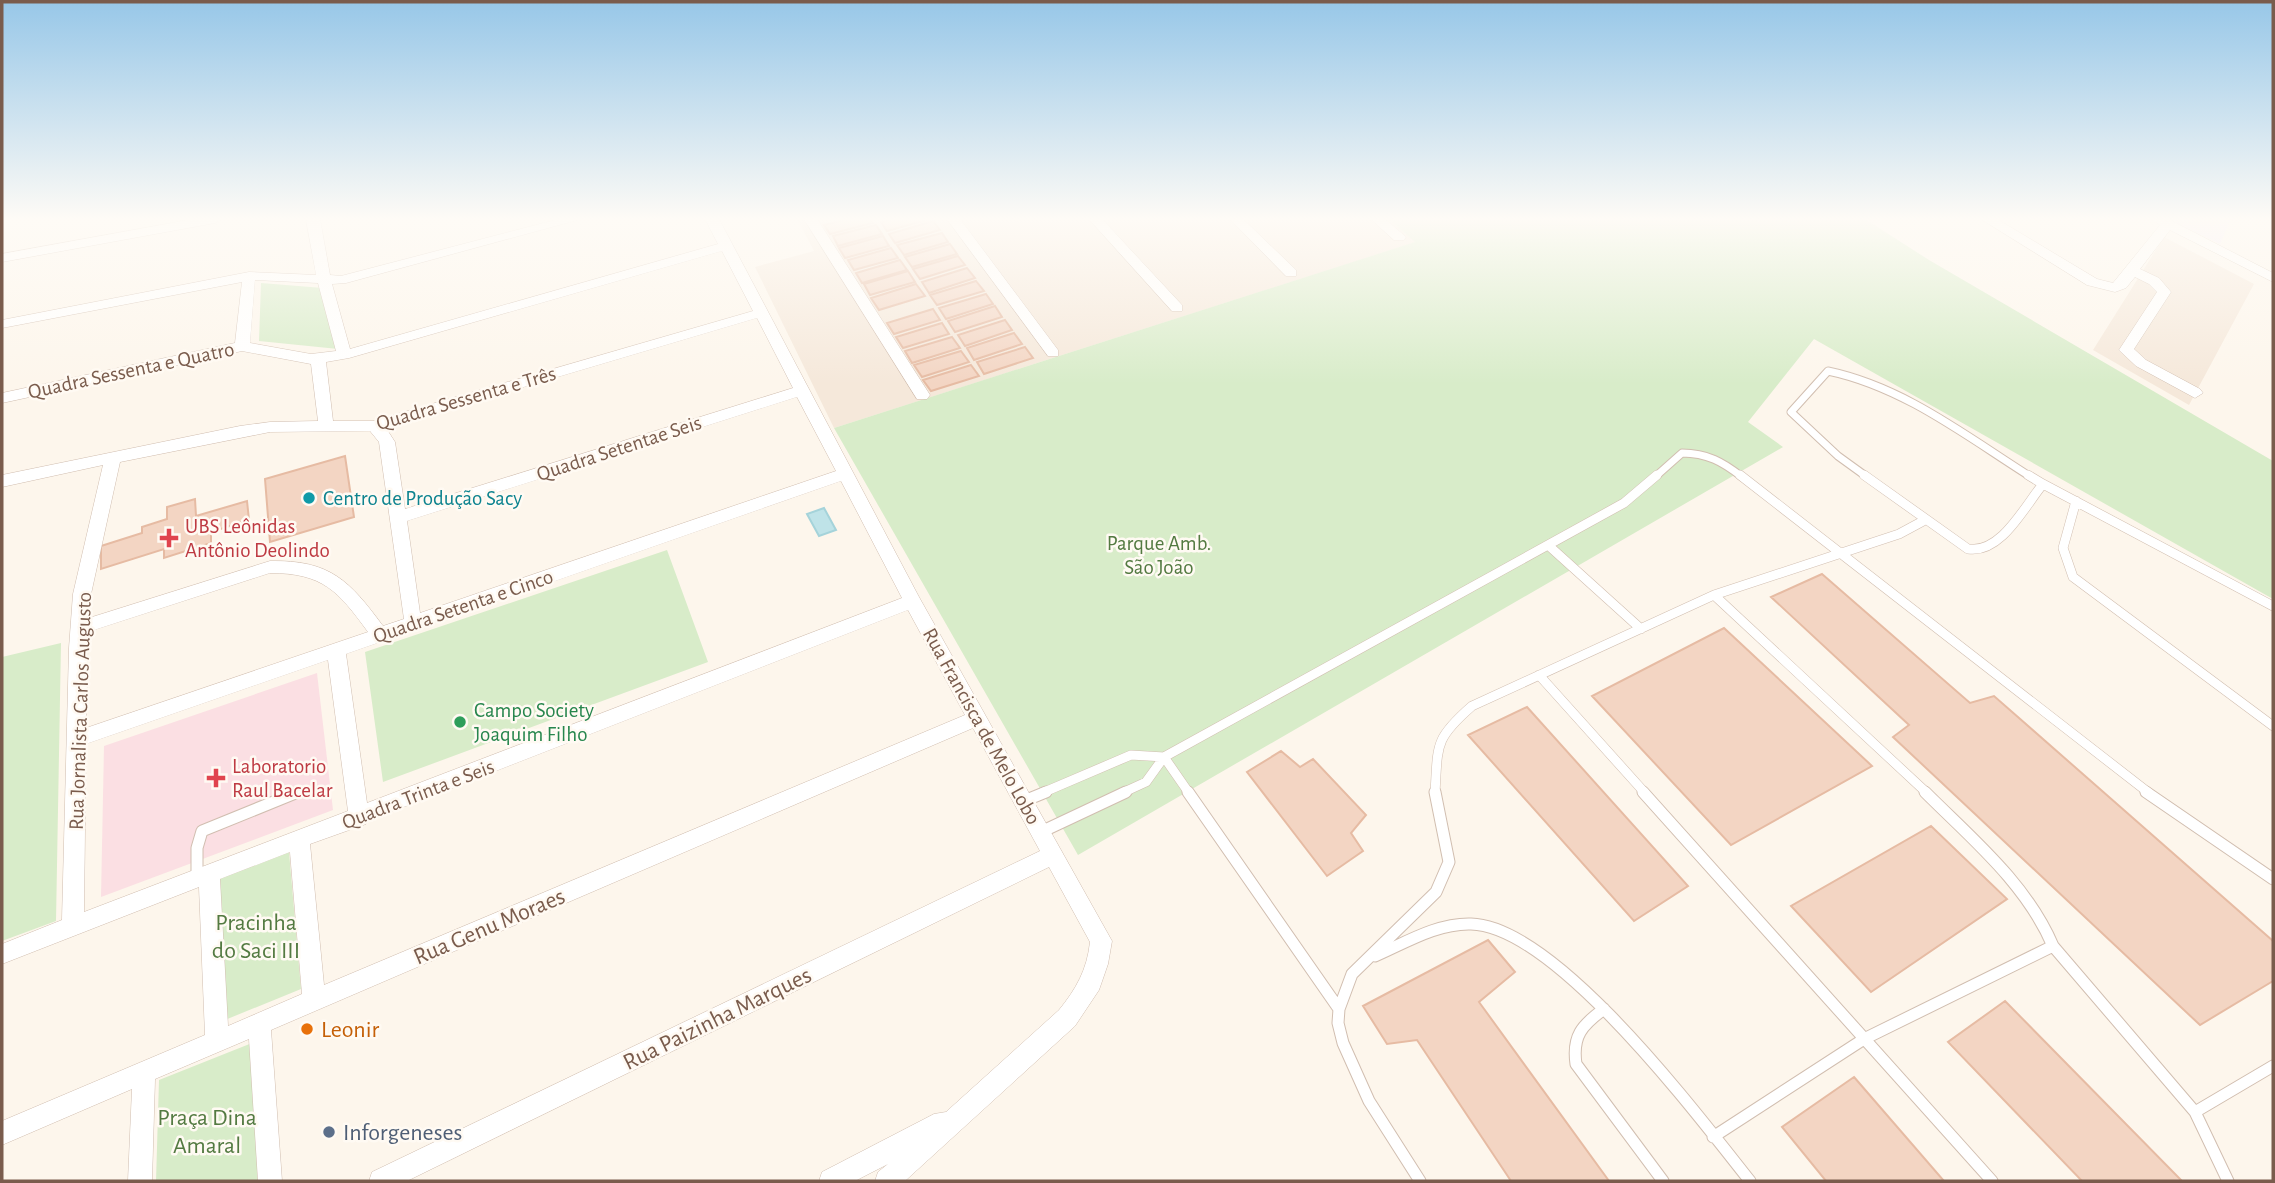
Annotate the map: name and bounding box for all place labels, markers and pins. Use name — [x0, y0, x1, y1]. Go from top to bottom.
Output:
place label: Centro de Produção Sacy — [323, 488, 522, 509]
marker: Centro de Produção Sacy — [301, 490, 317, 506]
place label: UBS Leônidas Antônio Deolindo — [185, 516, 330, 561]
marker: UBS Leônidas Antônio Deolindo — [159, 528, 179, 548]
place label: Campo Society Joaquim Filho — [474, 700, 594, 745]
marker: Campo Society Joaquim Filho — [452, 714, 468, 730]
place label: Laboratorio Raul Bacelar — [232, 756, 333, 801]
marker: Laboratorio Raul Bacelar — [206, 768, 226, 788]
place label: Leonir — [321, 1018, 379, 1042]
marker: Leonir — [299, 1021, 315, 1037]
place label: Inforgeneses — [343, 1121, 463, 1145]
marker: Inforgeneses — [321, 1124, 337, 1140]

